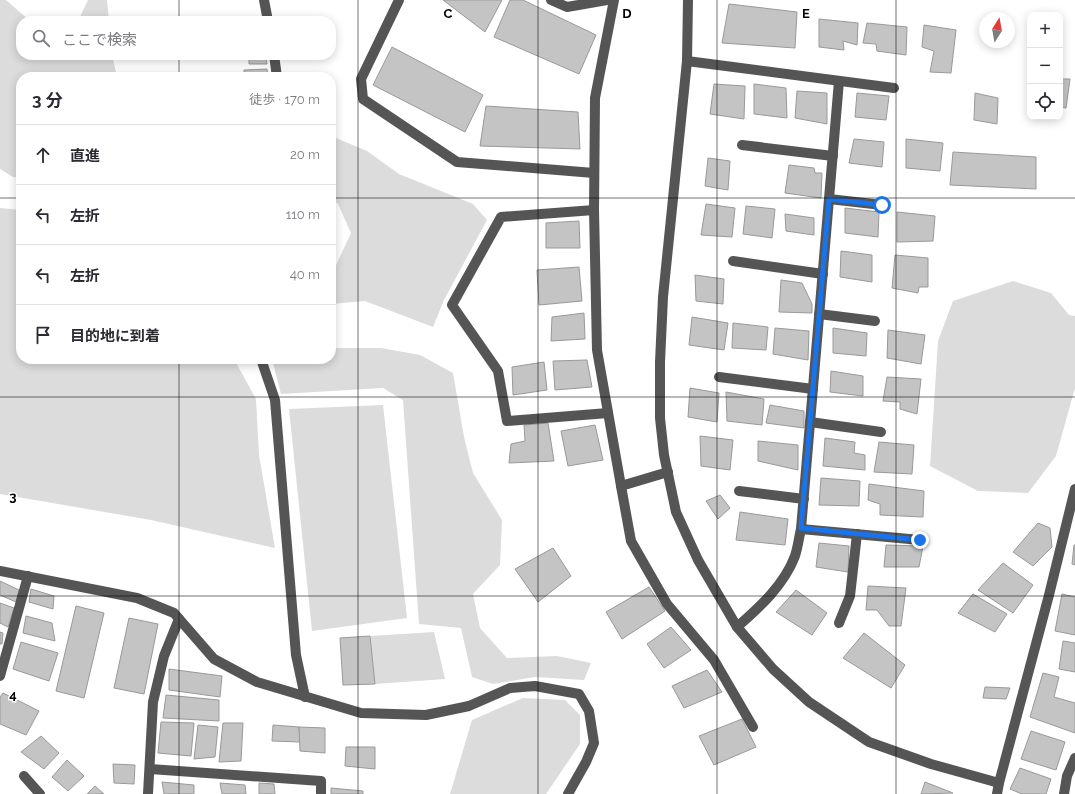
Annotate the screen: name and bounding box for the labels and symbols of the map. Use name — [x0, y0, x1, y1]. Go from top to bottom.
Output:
text: C — [444, 6, 453, 21]
text: D — [622, 6, 632, 21]
text: E — [802, 6, 810, 21]
north arrow — [979, 12, 1015, 48]
route start — [873, 196, 891, 214]
text: 3 — [9, 489, 17, 504]
route end — [911, 531, 929, 549]
text: 4 — [9, 687, 17, 702]

